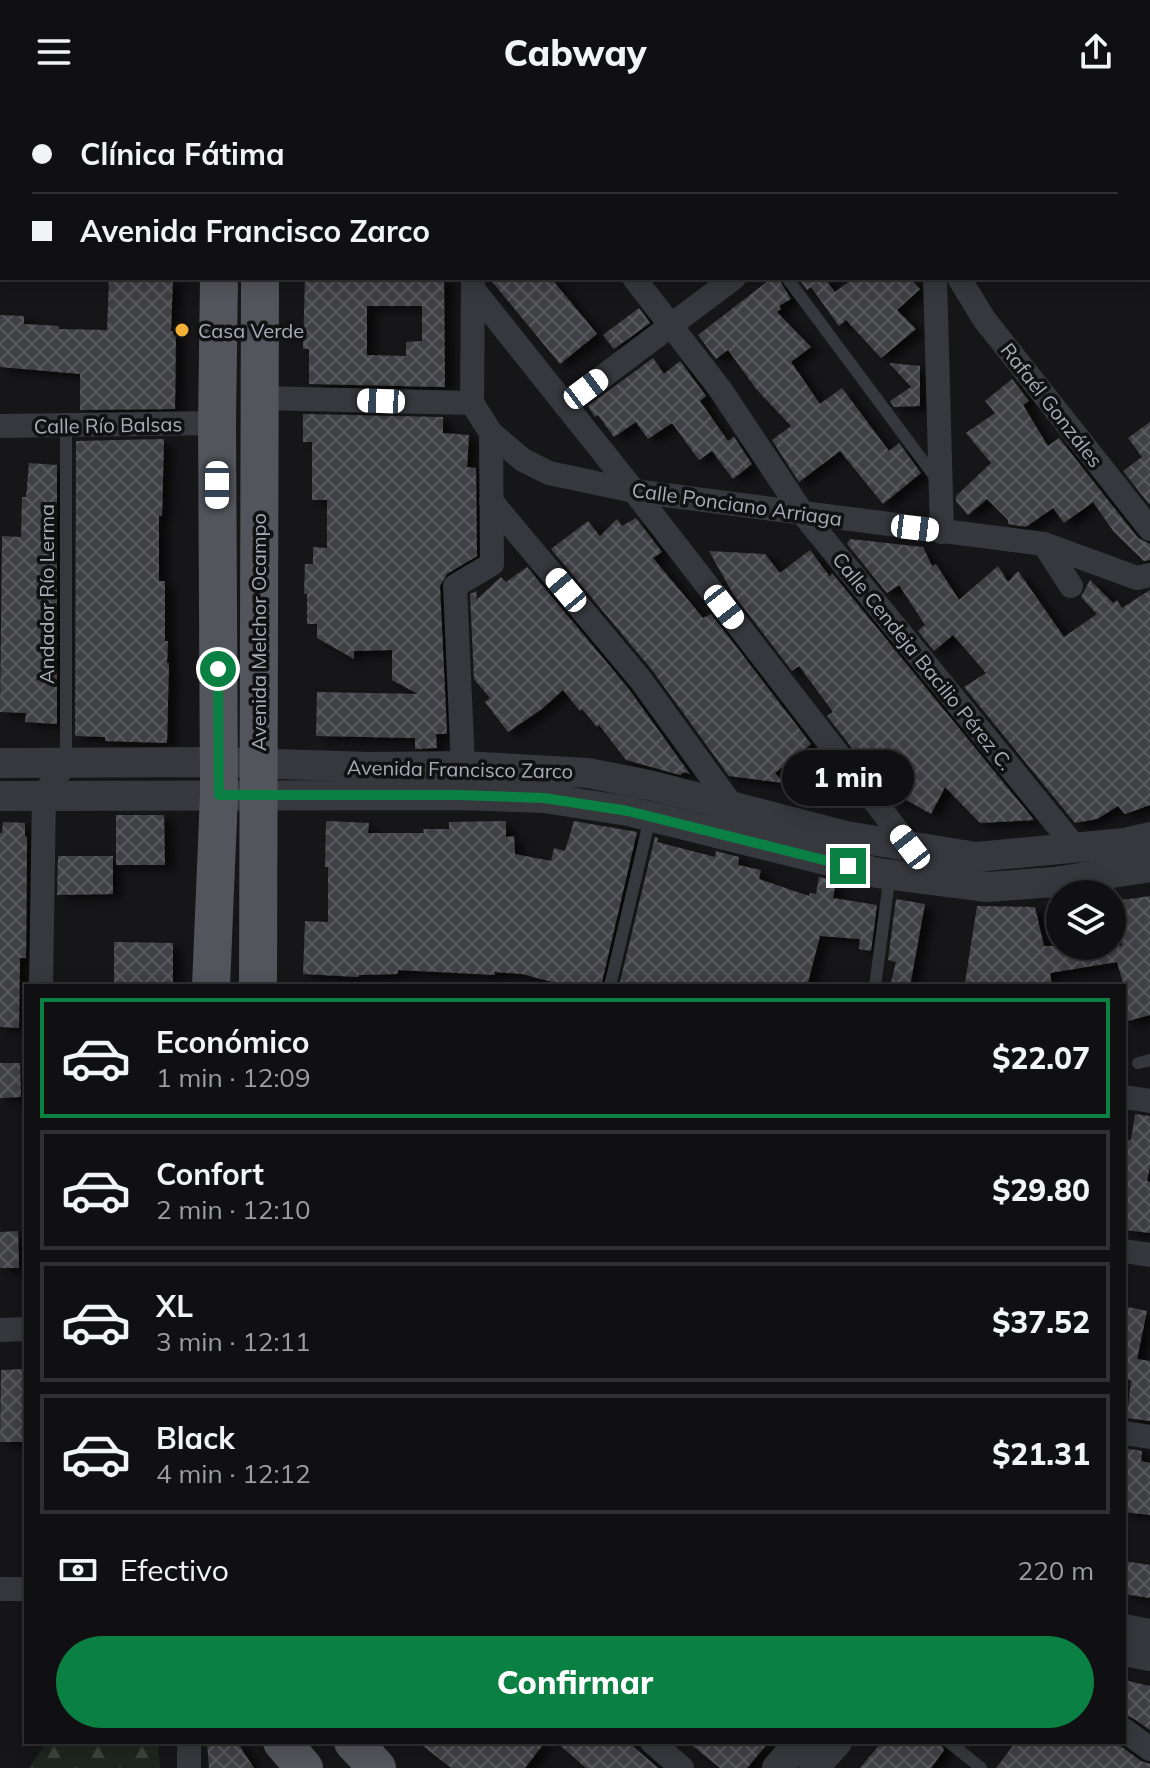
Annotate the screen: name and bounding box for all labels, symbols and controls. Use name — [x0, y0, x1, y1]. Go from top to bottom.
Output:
icon: menu — [32, 30, 76, 74]
text: Cabway — [503, 30, 647, 75]
icon: share — [1074, 30, 1118, 74]
text: Clínica Fátima — [80, 135, 285, 173]
text: Avenida Francisco Zarco — [80, 212, 430, 250]
place label: Casa Verde — [198, 318, 304, 343]
marker: Casa Verde — [173, 321, 191, 339]
street label: Rafaél Gonzáles — [996, 338, 1108, 472]
car — [560, 365, 612, 413]
car — [357, 388, 405, 414]
street label: Calle Río Balsas — [34, 411, 182, 439]
car — [205, 461, 229, 509]
street label: Calle Ponciano Arriaga — [630, 477, 844, 531]
street label: Andador Río Lerma — [34, 504, 59, 684]
street label: Avenida Melchor Ocampo — [246, 513, 271, 751]
car — [890, 513, 940, 543]
street label: Calle Cendeja Bacilio Pérez C. — [827, 547, 1019, 775]
car — [541, 564, 591, 616]
car — [700, 581, 748, 633]
route start — [200, 651, 236, 687]
callout: 1 min — [782, 750, 914, 806]
street label: Avenida Francisco Zarco — [347, 755, 573, 783]
text: 1 min — [813, 761, 883, 794]
car — [886, 821, 934, 873]
route end — [830, 848, 866, 884]
map controls — [1046, 880, 1126, 960]
button: layers — [1046, 880, 1126, 960]
icon: car — [60, 1022, 132, 1094]
text: Económico — [156, 1023, 310, 1061]
text: $22.07 — [992, 1039, 1090, 1077]
text: 1 min · 12:09 — [156, 1061, 311, 1094]
icon: car — [60, 1154, 132, 1226]
text: Confort — [156, 1155, 264, 1193]
text: $29.80 — [992, 1171, 1090, 1209]
text: 2 min · 12:10 — [156, 1193, 311, 1226]
icon: car — [60, 1286, 132, 1358]
text: XL — [156, 1287, 193, 1325]
text: $37.52 — [992, 1303, 1090, 1341]
text: 3 min · 12:11 — [156, 1325, 311, 1358]
icon: car — [60, 1418, 132, 1490]
text: Black — [156, 1419, 235, 1457]
text: $21.31 — [992, 1435, 1090, 1473]
text: 4 min · 12:12 — [156, 1457, 311, 1490]
icon: cash — [56, 1548, 100, 1592]
text: Efectivo — [120, 1551, 229, 1589]
text: 220 m — [1018, 1554, 1094, 1587]
button: Confirmar — [56, 1636, 1094, 1728]

